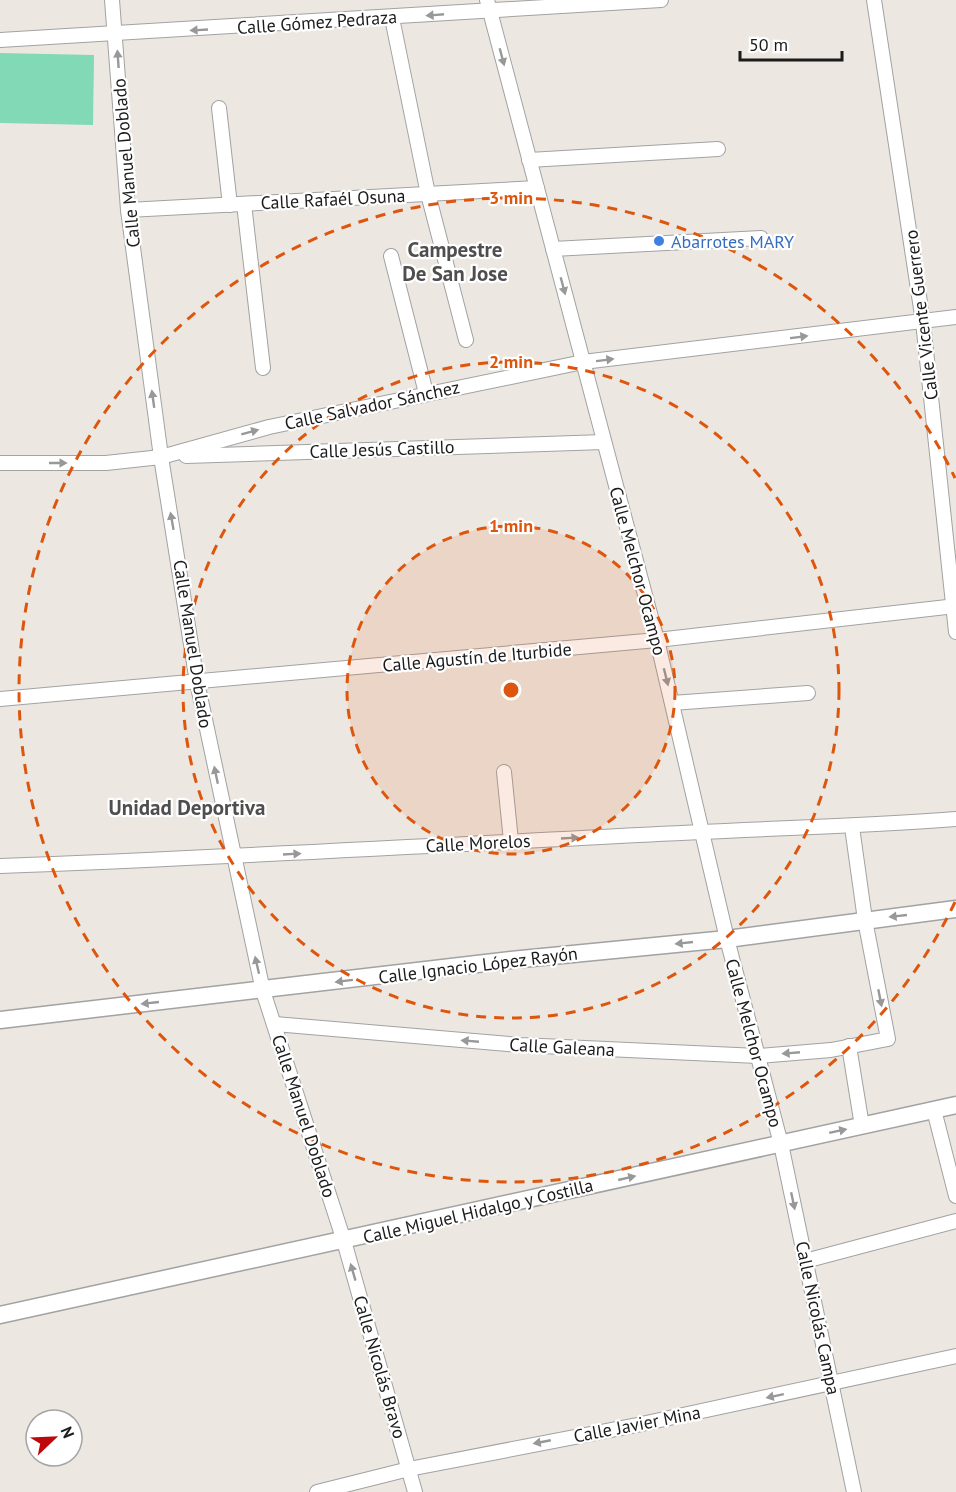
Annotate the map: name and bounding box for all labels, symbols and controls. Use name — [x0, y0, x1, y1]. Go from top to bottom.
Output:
street label: Calle Gómez Pedraza — [236, 5, 398, 39]
one-way arrow — [426, 10, 445, 19]
scale bar — [740, 24, 842, 62]
one-way arrow — [189, 25, 208, 34]
text: 50 m — [749, 33, 788, 56]
one-way arrow — [498, 48, 507, 66]
one-way arrow — [113, 49, 122, 68]
street label: Calle Manuel Doblado — [107, 77, 145, 249]
street label: Calle Rafaél Osuna — [260, 184, 406, 214]
text: 3 min — [489, 186, 533, 209]
street label: Calle Vicente Guerrero — [899, 229, 943, 401]
place label: Abarrotes MARY — [671, 230, 794, 253]
marker: Abarrotes MARY — [652, 234, 666, 248]
district label: Campestre De San Jose — [402, 236, 508, 287]
one-way arrow — [558, 277, 568, 295]
one-way arrow — [790, 332, 809, 341]
text: 2 min — [489, 350, 533, 373]
one-way arrow — [596, 355, 615, 364]
street label: Calle Salvador Sánchez — [282, 375, 462, 435]
one-way arrow — [148, 389, 157, 408]
one-way arrow — [241, 427, 259, 437]
street label: Calle Jesús Castillo — [309, 435, 455, 463]
one-way arrow — [49, 458, 68, 468]
street label: Calle Melchor Ocampo — [604, 484, 672, 658]
one-way arrow — [167, 511, 176, 530]
text: 1 min — [489, 514, 533, 537]
street label: Calle Manuel Doblado — [168, 558, 218, 730]
street label: Calle Agustín de Iturbide — [381, 637, 573, 677]
one-way arrow — [661, 668, 671, 687]
centre of rings — [501, 680, 521, 700]
one-way arrow — [211, 765, 220, 784]
district label: Unidad Deportiva — [109, 794, 265, 821]
street label: Calle Morelos — [425, 829, 531, 857]
one-way arrow — [561, 834, 580, 843]
one-way arrow — [282, 849, 301, 858]
one-way arrow — [888, 911, 907, 921]
one-way arrow — [674, 938, 693, 948]
street label: Calle Ignacio López Rayón — [377, 941, 579, 989]
one-way arrow — [252, 956, 262, 974]
street label: Calle Melchor Ocampo — [720, 956, 788, 1130]
one-way arrow — [334, 976, 353, 986]
one-way arrow — [876, 988, 885, 1007]
one-way arrow — [141, 998, 160, 1008]
street label: Calle Manuel Doblado — [267, 1032, 341, 1200]
street label: Calle Galeana — [509, 1033, 615, 1061]
one-way arrow — [461, 1036, 480, 1046]
one-way arrow — [781, 1049, 800, 1058]
one-way arrow — [829, 1126, 847, 1136]
street label: Calle Miguel Hidalgo y Costilla — [361, 1173, 595, 1249]
one-way arrow — [617, 1173, 636, 1182]
one-way arrow — [788, 1192, 798, 1210]
street label: Calle Nicolás Campa — [790, 1239, 846, 1397]
one-way arrow — [348, 1263, 357, 1281]
street label: Calle Nicolás Bravo — [349, 1293, 411, 1441]
one-way arrow — [765, 1392, 784, 1401]
street label: Calle Javier Mina — [572, 1400, 702, 1448]
north arrow — [24, 1408, 84, 1468]
text: N — [57, 1423, 79, 1441]
one-way arrow — [533, 1438, 552, 1447]

